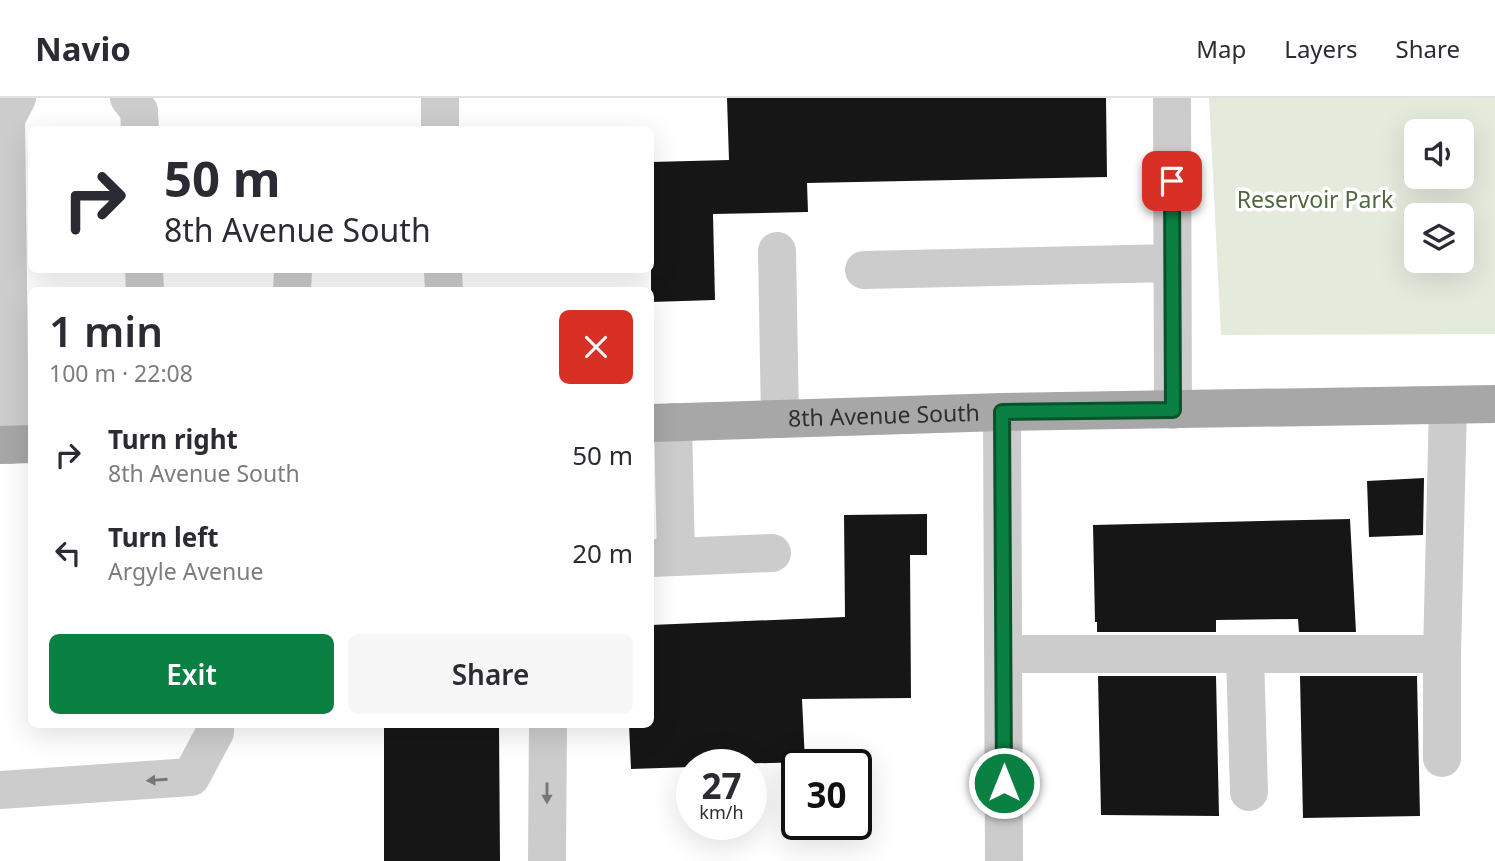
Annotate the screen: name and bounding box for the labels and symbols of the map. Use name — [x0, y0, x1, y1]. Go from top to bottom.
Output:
pin — [1142, 151, 1202, 211]
park label: Reservoir Park — [1237, 183, 1394, 215]
street label: 8th Avenue South — [788, 396, 980, 434]
position arrow — [967, 746, 1041, 820]
speed limit sign: 30 — [781, 749, 872, 840]
one-way arrow — [146, 775, 168, 786]
one-way arrow — [541, 782, 553, 804]

